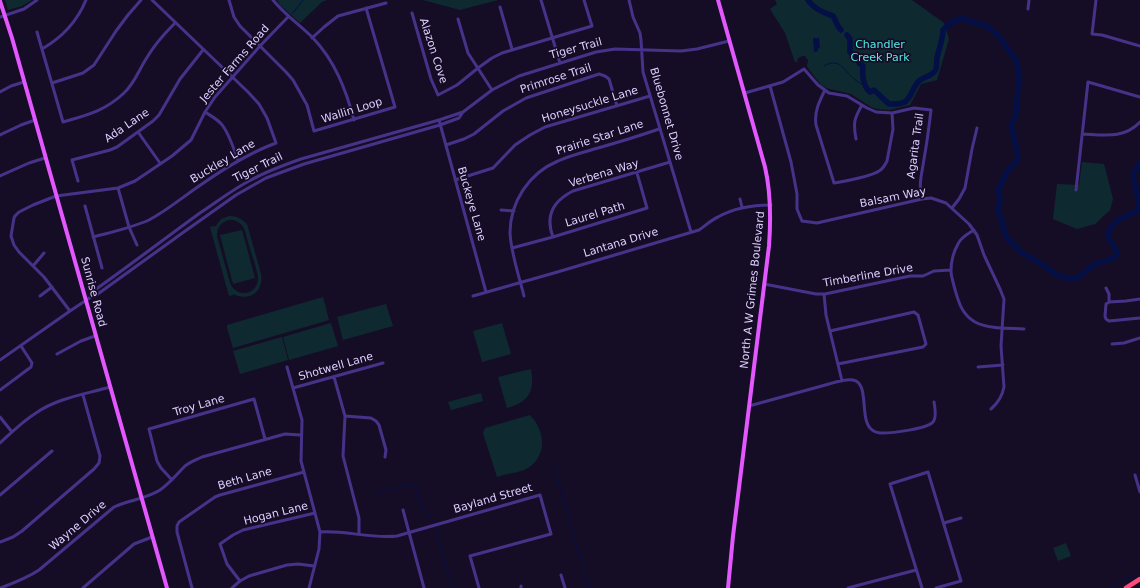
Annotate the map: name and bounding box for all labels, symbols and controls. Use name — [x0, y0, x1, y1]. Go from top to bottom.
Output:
street label: Alazon Cove — [416, 17, 450, 85]
street label: Jester Farms Road — [198, 22, 272, 106]
street label: Tiger Trail — [548, 36, 604, 62]
park label: Chandler Creek Park — [850, 38, 910, 64]
street label: Primrose Trail — [519, 61, 593, 97]
street label: Bluebonnet Drive — [646, 66, 686, 162]
street label: Honeysuckle Lane — [540, 84, 640, 126]
street label: Wallin Loop — [320, 95, 384, 127]
street label: Ada Lane — [102, 106, 152, 146]
street label: Agarita Trail — [905, 112, 927, 180]
street label: Prairie Star Lane — [555, 118, 645, 158]
street label: Buckley Lane — [188, 137, 258, 187]
street label: Tiger Trail — [231, 150, 285, 186]
street label: Verbena Way — [567, 157, 641, 191]
street label: Buckeye Lane — [454, 165, 488, 243]
street label: Balsam Way — [859, 185, 927, 211]
street label: Laurel Path — [564, 200, 626, 230]
street label: North A W Grimes Boulevard — [738, 211, 768, 369]
street label: Lantana Drive — [582, 225, 660, 261]
street label: Sunrise Road — [77, 255, 109, 329]
street label: Timberline Drive — [822, 262, 914, 290]
street label: Shotwell Lane — [297, 350, 375, 384]
street label: Troy Lane — [172, 392, 226, 420]
street label: Beth Lane — [216, 465, 274, 493]
street label: Bayland Street — [452, 481, 534, 517]
street label: Wayne Drive — [47, 498, 109, 554]
street label: Hogan Lane — [242, 500, 310, 528]

